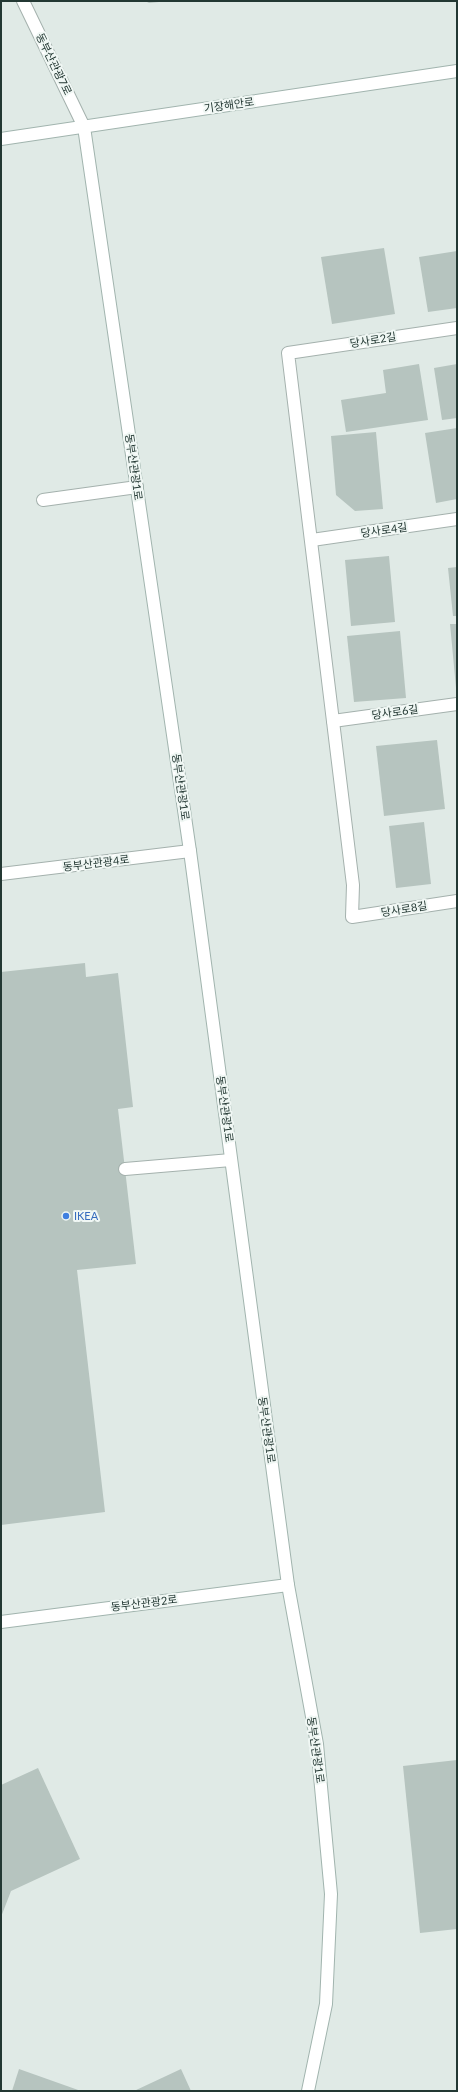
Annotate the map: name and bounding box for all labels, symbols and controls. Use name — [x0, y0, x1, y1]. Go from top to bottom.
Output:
street label: 동부산관광7로 — [34, 31, 75, 97]
street label: 기장해안로 — [203, 95, 255, 114]
street label: 당사로2길 — [349, 329, 397, 350]
street label: 동부산관광1로 — [123, 433, 146, 501]
street label: 당사로4길 — [360, 520, 408, 539]
street label: 당사로6길 — [371, 702, 419, 721]
street label: 동부산관광1로 — [170, 753, 193, 821]
street label: 동부산관광4로 — [62, 852, 130, 873]
street label: 당사로8길 — [380, 898, 428, 919]
street label: 동부산관광1로 — [214, 1075, 237, 1143]
place label: IKEA — [74, 1209, 99, 1222]
marker: IKEA — [61, 1211, 71, 1221]
street label: 동부산관광1로 — [256, 1396, 279, 1464]
street label: 동부산관광2로 — [110, 1592, 178, 1613]
street label: 동부산관광1로 — [305, 1716, 328, 1784]

